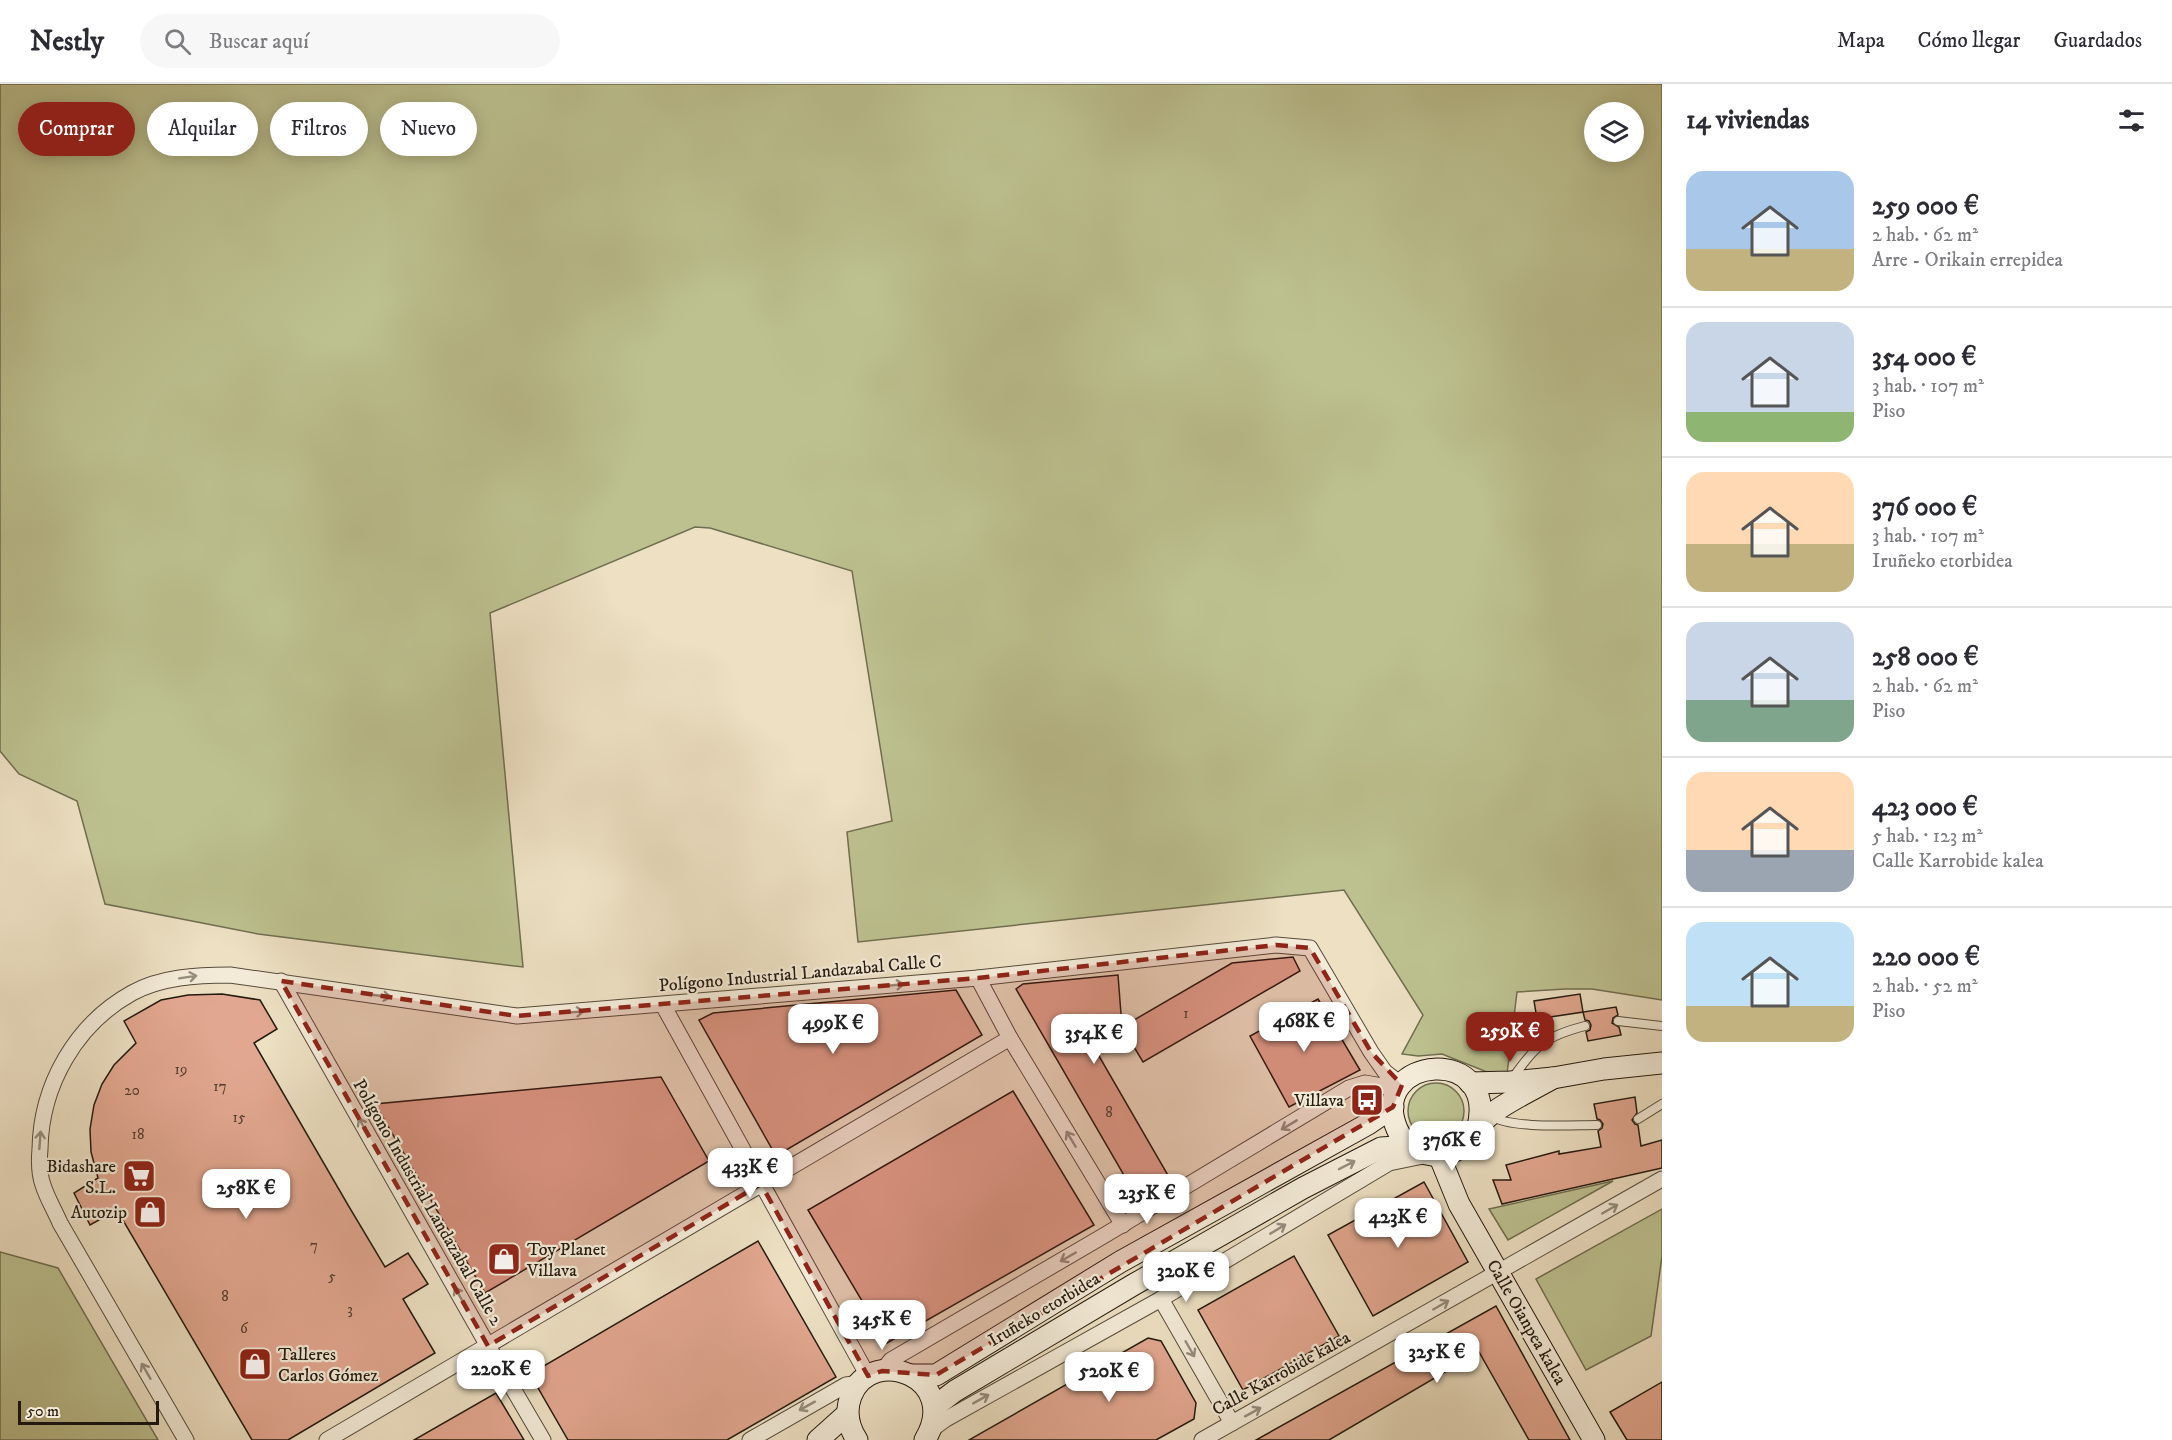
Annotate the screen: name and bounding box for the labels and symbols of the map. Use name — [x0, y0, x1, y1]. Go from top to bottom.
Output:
street label: Polígono Industrial Landazabal Calle C — [658, 951, 942, 997]
one-way arrow — [178, 971, 198, 982]
one-way arrow — [885, 979, 905, 990]
one-way arrow — [371, 991, 391, 1002]
pin: 468K € — [1255, 1002, 1353, 1053]
pin: 499K € — [784, 1004, 882, 1055]
house number: 1 — [1183, 1004, 1189, 1023]
one-way arrow — [565, 1006, 585, 1017]
pin: 259K € — [1461, 1012, 1559, 1063]
pin: 354K € — [1045, 1014, 1143, 1065]
house number: 19 — [175, 1060, 187, 1079]
street label: Polígono Industrial Landazabal Calle 2 — [347, 1075, 507, 1330]
house number: 17 — [213, 1077, 227, 1096]
house number: 20 — [124, 1081, 140, 1100]
bus stop icon: Villava — [1349, 1082, 1385, 1118]
place label: Villava — [1293, 1090, 1344, 1112]
house number: 8 — [1105, 1103, 1113, 1122]
house number: 15 — [233, 1108, 246, 1127]
one-way arrow — [356, 1118, 368, 1135]
one-way arrow — [1281, 1119, 1298, 1131]
pin: 376K € — [1403, 1121, 1501, 1172]
house number: 18 — [131, 1125, 145, 1144]
one-way arrow — [35, 1131, 46, 1151]
one-way arrow — [1064, 1131, 1076, 1148]
pin: 433K € — [701, 1148, 799, 1199]
place label: Bidashare S.L. — [46, 1156, 116, 1199]
supermarket icon: Bidashare S.L. — [121, 1158, 157, 1194]
one-way arrow — [1337, 1159, 1355, 1171]
pin: 258K € — [197, 1169, 295, 1220]
pin: 235K € — [1098, 1174, 1196, 1225]
shop icon: Autozip — [132, 1194, 168, 1230]
pin: 423K € — [1349, 1198, 1447, 1249]
place label: Autozip — [71, 1202, 127, 1224]
one-way arrow — [1601, 1202, 1618, 1214]
one-way arrow — [1269, 1223, 1286, 1235]
house number: 7 — [310, 1236, 318, 1255]
place label: Toy Planet Villava — [526, 1239, 606, 1282]
shop icon: Toy Planet Villava — [486, 1241, 522, 1277]
one-way arrow — [1060, 1252, 1077, 1264]
pin: 320K € — [1137, 1252, 1235, 1303]
street label: Calle Oianpea kalea — [1481, 1256, 1571, 1389]
house number: 5 — [328, 1267, 336, 1286]
street label: Iruñeko etorbidea — [985, 1268, 1105, 1352]
house number: 8 — [221, 1287, 229, 1306]
one-way arrow — [453, 1287, 465, 1304]
one-way arrow — [1432, 1299, 1449, 1311]
house number: 3 — [347, 1300, 353, 1319]
pin: 345K € — [833, 1300, 931, 1351]
house number: 6 — [240, 1319, 249, 1338]
street label: Calle Karrobide kalea — [1209, 1327, 1355, 1421]
pin: 325K € — [1388, 1333, 1486, 1384]
one-way arrow — [1185, 1340, 1196, 1358]
place label: Talleres Carlos Gómez — [278, 1344, 378, 1387]
shop icon: Talleres Carlos Gómez — [237, 1346, 273, 1382]
pin: 220K € — [452, 1350, 550, 1401]
pin: 520K € — [1060, 1352, 1158, 1403]
one-way arrow — [140, 1363, 152, 1380]
one-way arrow — [972, 1393, 989, 1405]
scale bar — [18, 1398, 159, 1426]
one-way arrow — [799, 1400, 816, 1412]
one-way arrow — [1244, 1406, 1261, 1418]

